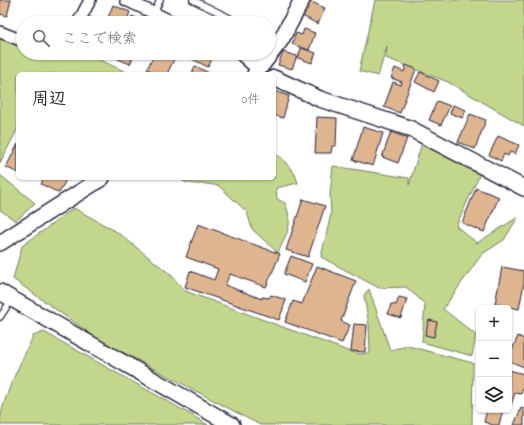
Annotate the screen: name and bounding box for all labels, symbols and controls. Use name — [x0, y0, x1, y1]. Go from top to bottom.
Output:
search box — [16, 16, 276, 60]
icon: search — [30, 27, 52, 49]
text: ここで検索 — [62, 28, 137, 50]
text: 周辺 — [32, 87, 66, 112]
text: 0件 — [241, 90, 260, 109]
map controls — [476, 305, 512, 413]
button: + — [476, 305, 512, 341]
button: − — [476, 341, 512, 377]
button: layers — [476, 377, 512, 413]

